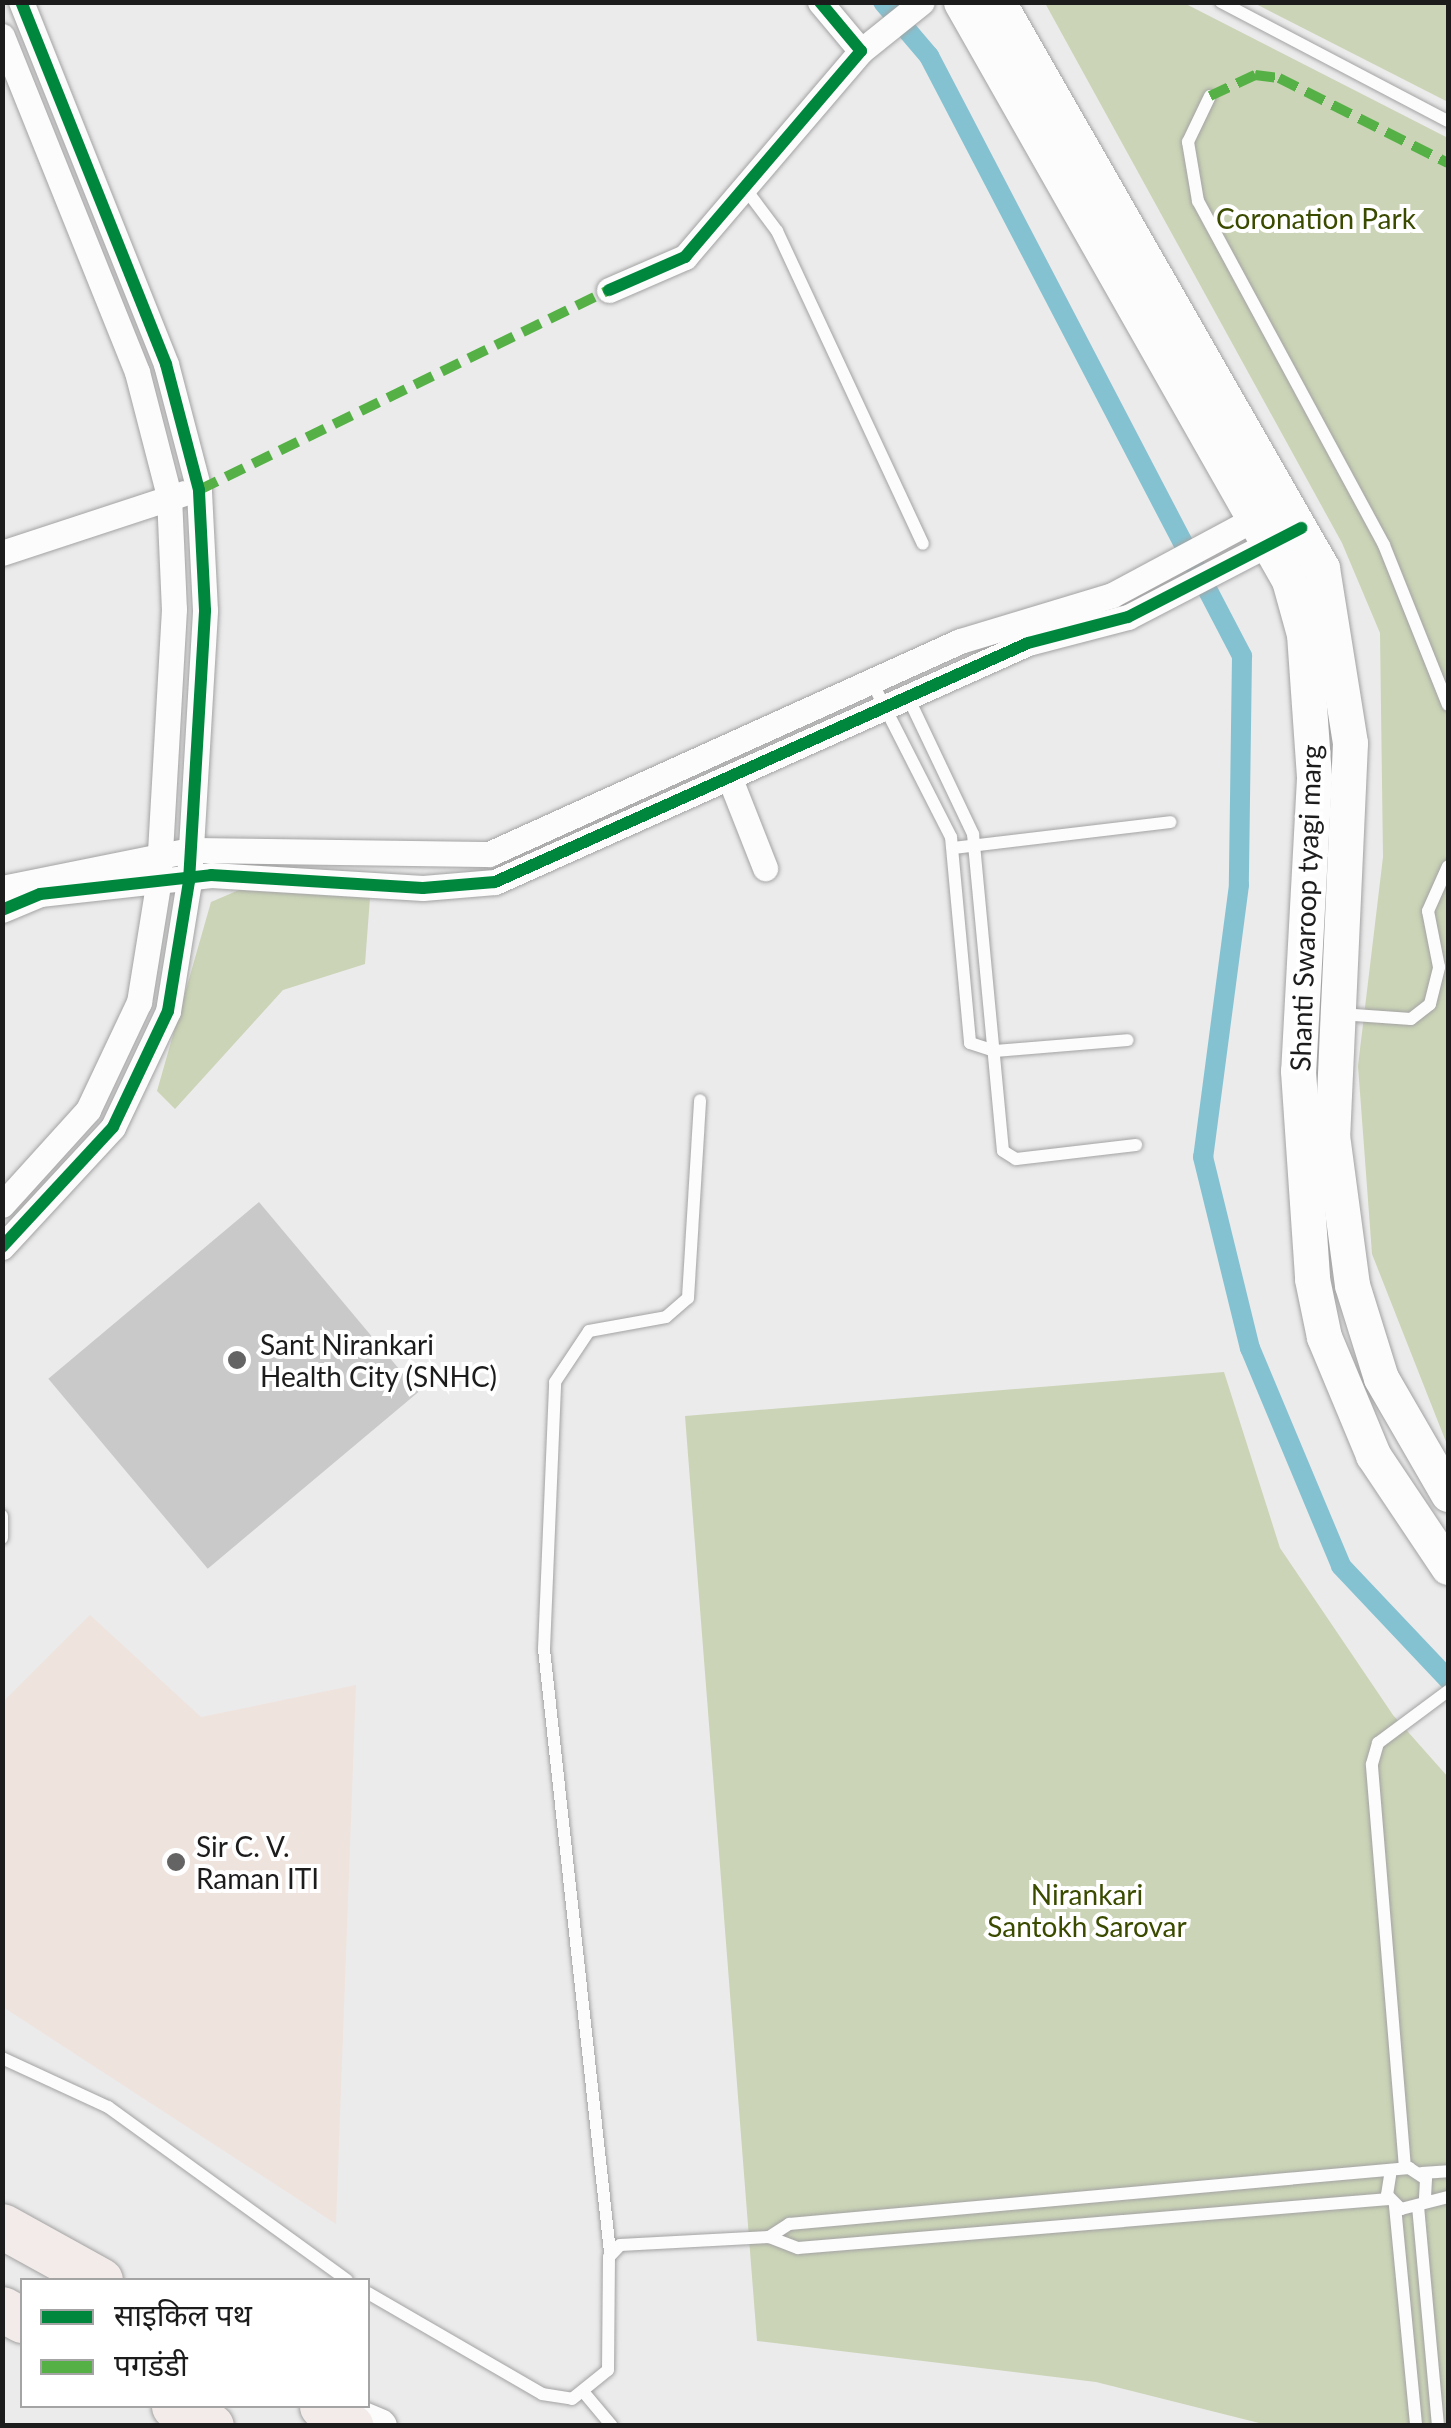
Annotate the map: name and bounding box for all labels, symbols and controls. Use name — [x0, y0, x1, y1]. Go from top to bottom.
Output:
park label: Coronation Park — [1216, 201, 1416, 235]
street label: Shanti Swaroop tyagi marg — [1283, 744, 1327, 1072]
place label: Sant Nirankari Health City (SNHC) — [260, 1327, 498, 1393]
marker: Sant Nirankari Health City (SNHC) — [224, 1347, 250, 1373]
place label: Sir C. V. Raman ITI — [196, 1829, 319, 1895]
marker: Sir C. V. Raman ITI — [165, 1851, 187, 1873]
park label: Nirankari Santokh Sarovar — [987, 1877, 1187, 1943]
legend — [20, 2278, 370, 2408]
text: साइकिल पथ — [114, 2296, 252, 2332]
text: पगडंडी — [114, 2346, 188, 2382]

